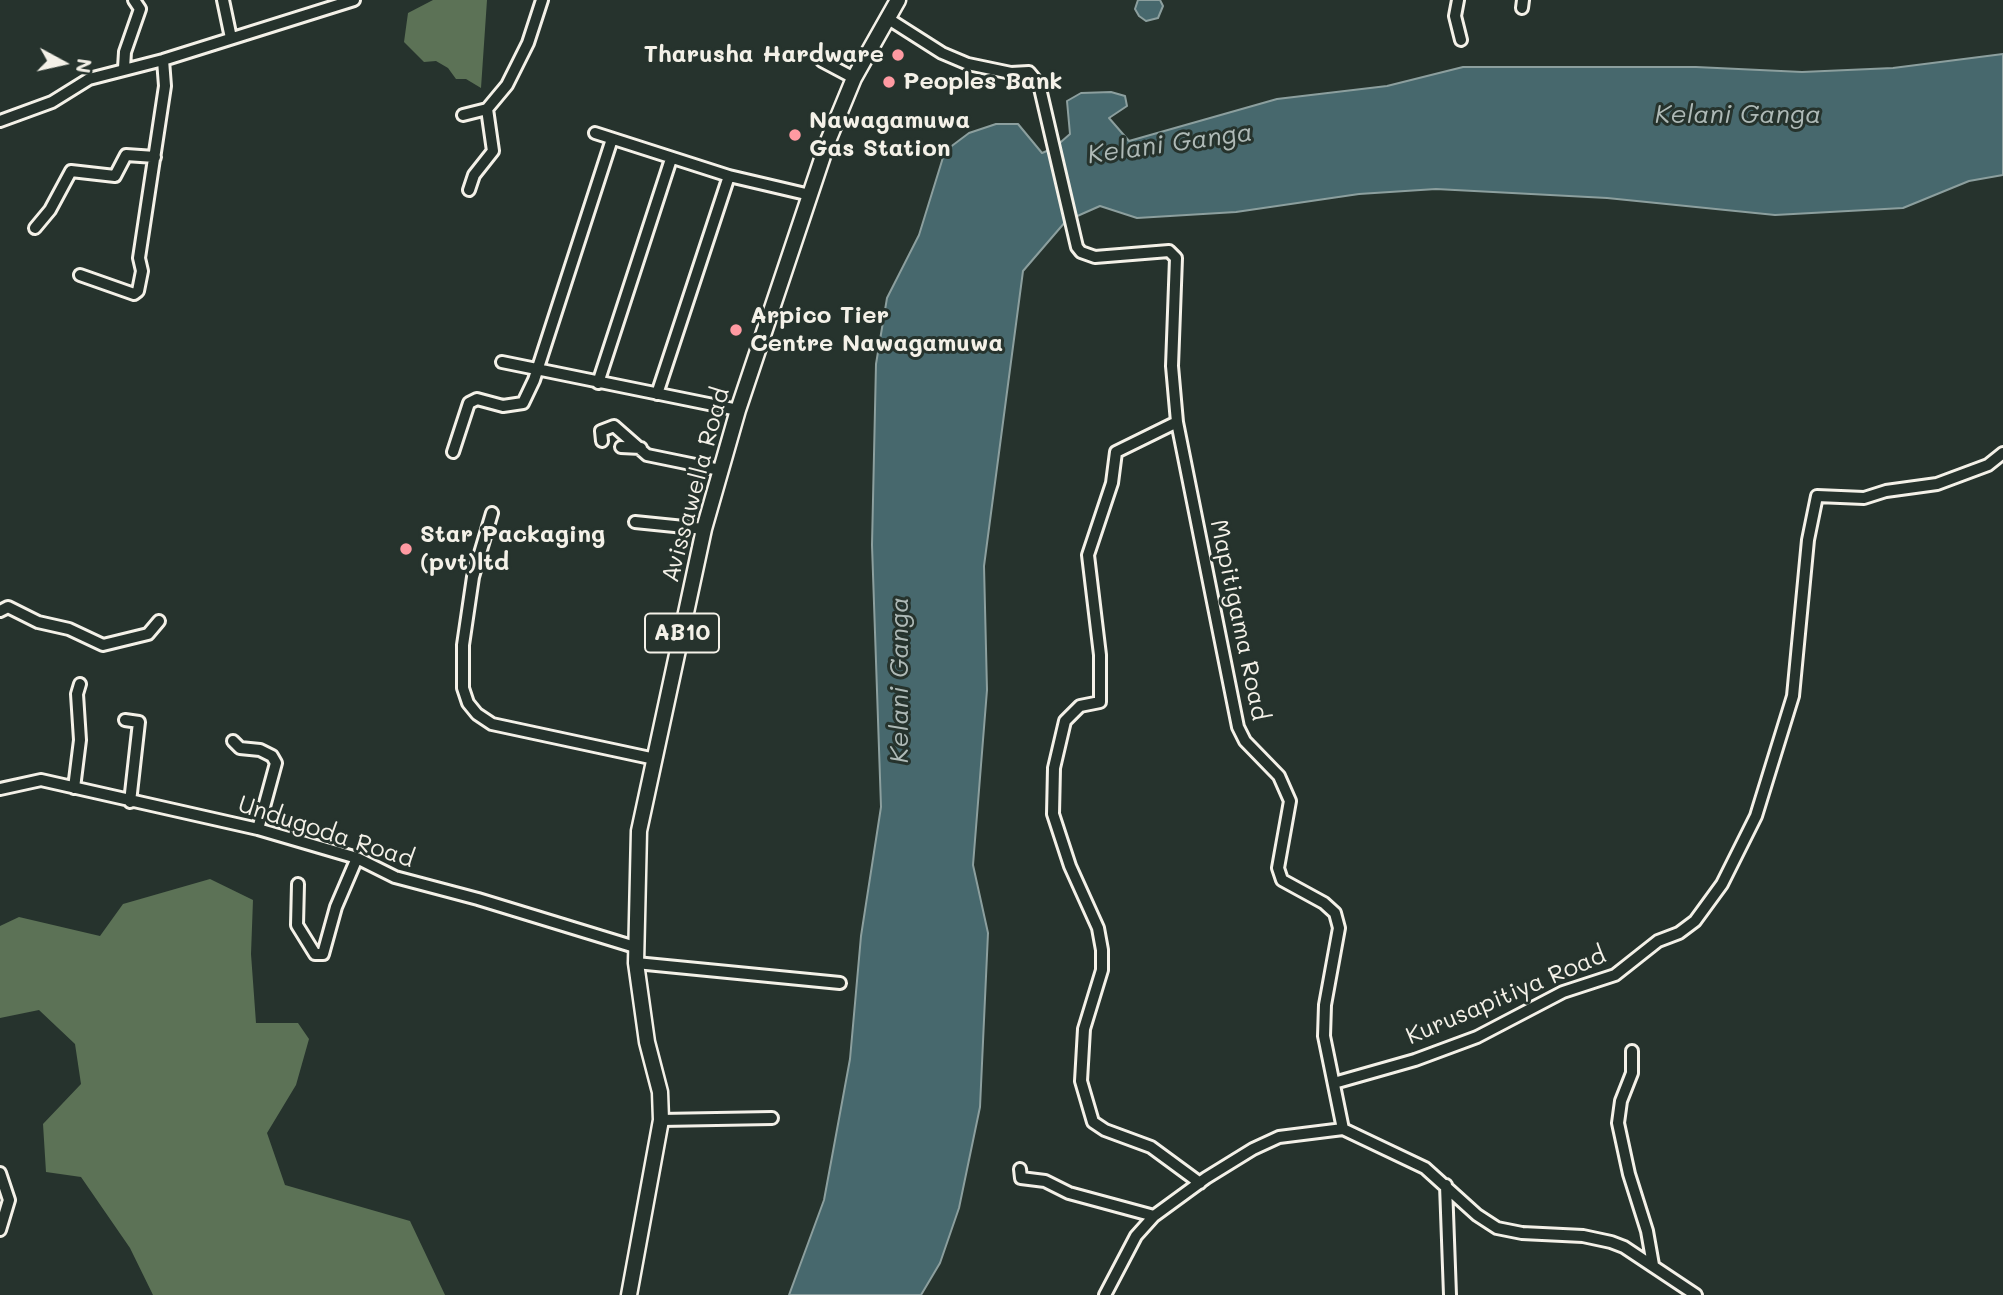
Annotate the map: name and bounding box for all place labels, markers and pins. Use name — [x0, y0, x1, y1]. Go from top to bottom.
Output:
place label: Tharusha Hardware — [644, 41, 884, 69]
marker: Tharusha Hardware — [890, 47, 906, 63]
place label: Peoples Bank — [903, 68, 1063, 96]
marker: Peoples Bank — [881, 74, 897, 90]
place label: Nawagamuwa Gas Station — [809, 107, 970, 163]
marker: Nawagamuwa Gas Station — [787, 127, 803, 143]
place label: Arpico Tier Centre Nawagamuwa — [750, 302, 1003, 358]
marker: Arpico Tier Centre Nawagamuwa — [728, 322, 744, 338]
place label: Star Packaging (pvt)ltd — [420, 521, 605, 577]
marker: Star Packaging (pvt)ltd — [398, 541, 414, 557]

